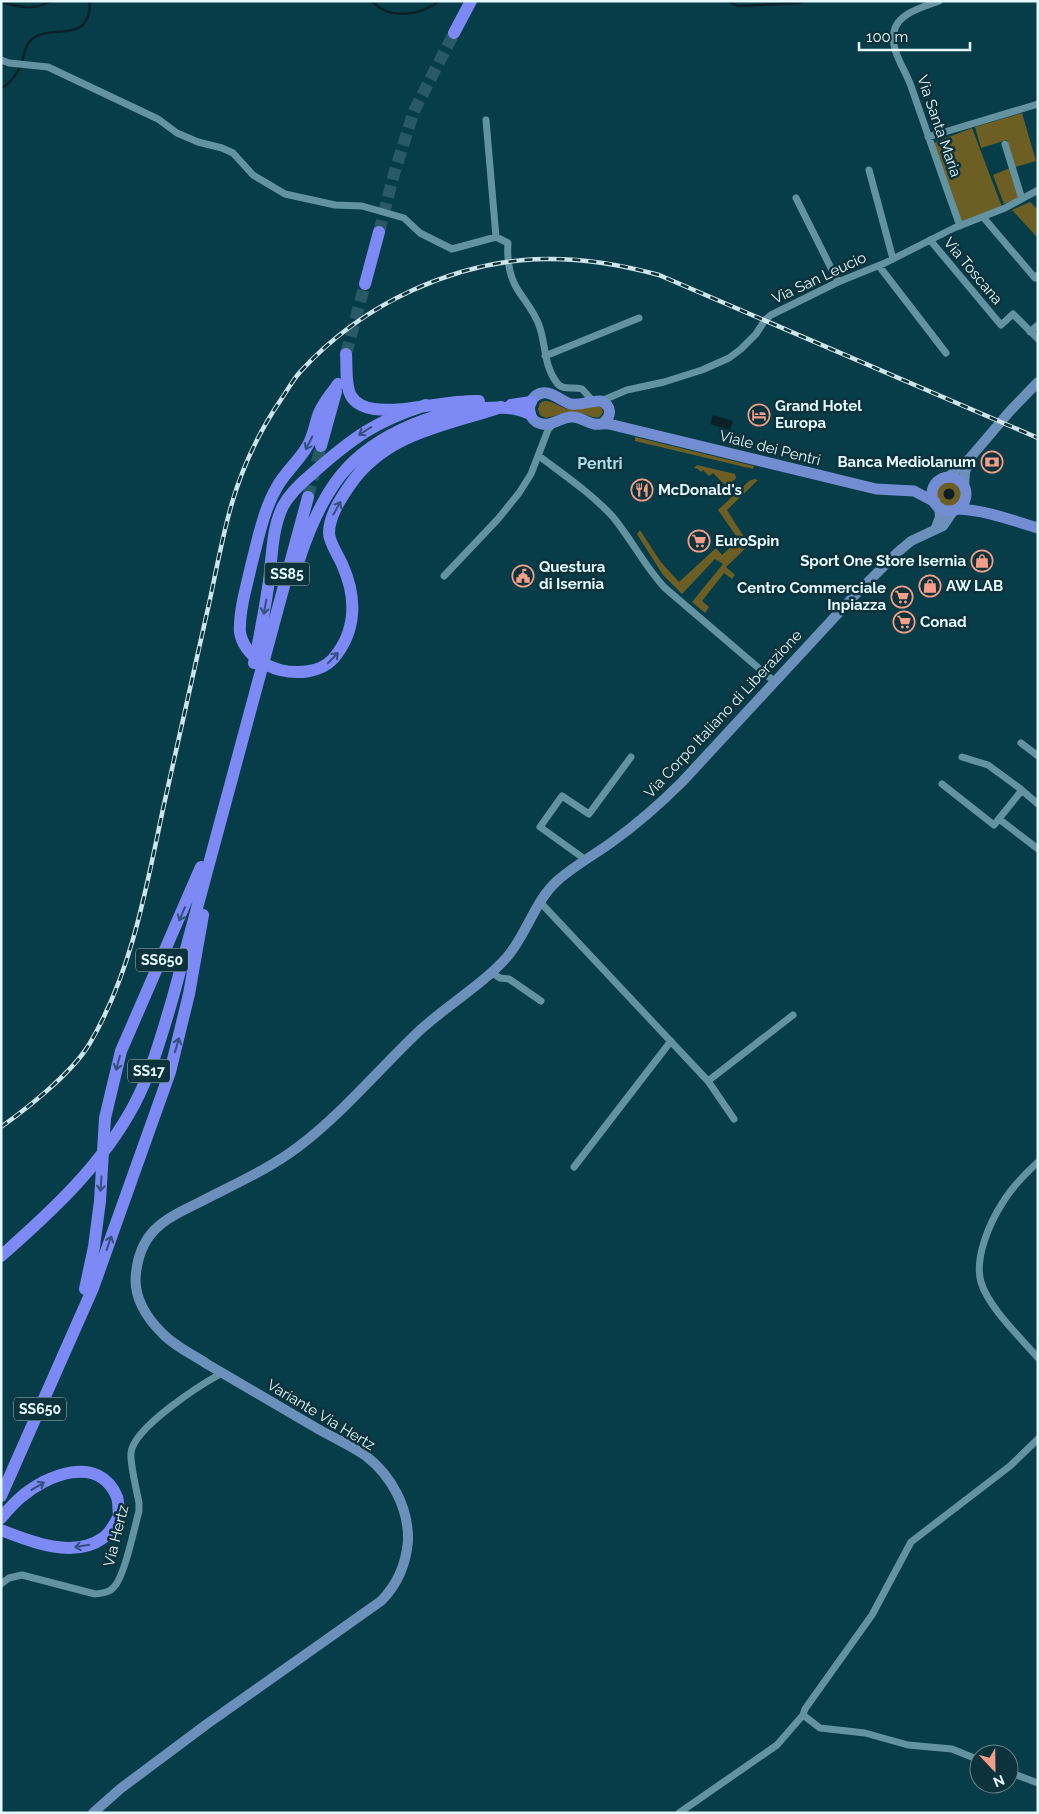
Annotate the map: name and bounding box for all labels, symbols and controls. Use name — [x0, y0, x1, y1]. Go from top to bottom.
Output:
scale bar — [859, 20, 970, 52]
text: 100 m — [866, 28, 908, 46]
street label: Via Santa Maria — [913, 73, 965, 179]
street label: Via Toscana — [940, 234, 1006, 308]
street label: Via San Leucio — [769, 248, 869, 308]
place label: Grand Hotel Europa — [775, 397, 862, 432]
hotel icon: Grand Hotel Europa — [747, 403, 771, 427]
one-way arrow — [359, 427, 373, 437]
street label: Viale dei Pentri — [717, 427, 823, 469]
one-way arrow — [304, 435, 313, 450]
bank icon: Banca Mediolanum — [980, 450, 1004, 474]
place label: Banca Mediolanum — [837, 453, 976, 471]
district label: Pentri — [577, 454, 623, 473]
restaurant icon: McDonald's — [630, 478, 654, 502]
place label: McDonald's — [658, 481, 742, 499]
one-way arrow — [332, 500, 342, 515]
supermarket icon: EuroSpin — [687, 529, 711, 553]
place label: EuroSpin — [715, 532, 779, 550]
shop icon: Sport One Store Isernia — [970, 549, 994, 573]
place label: Sport One Store Isernia — [800, 552, 966, 570]
place label: Questura di Isernia — [539, 558, 606, 593]
road number: SS85 — [264, 562, 310, 586]
public building icon: Questura di Isernia — [511, 564, 535, 588]
shop icon: AW LAB — [918, 574, 942, 598]
place label: AW LAB — [946, 577, 1003, 595]
place label: Centro Commerciale Inpiazza — [737, 579, 886, 614]
supermarket icon: Centro Commerciale Inpiazza — [890, 585, 914, 609]
one-way arrow — [259, 599, 269, 615]
supermarket icon: Conad — [892, 610, 916, 634]
place label: Conad — [920, 613, 967, 631]
street label: Via Corpo Italiano di Liberazione — [640, 626, 806, 802]
one-way arrow — [327, 652, 339, 664]
one-way arrow — [176, 906, 186, 921]
road number: SS650 — [136, 948, 188, 972]
one-way arrow — [173, 1037, 183, 1053]
one-way arrow — [113, 1055, 122, 1071]
road number: SS17 — [128, 1060, 170, 1082]
one-way arrow — [96, 1176, 105, 1192]
one-way arrow — [105, 1236, 114, 1252]
street label: Variante Via Hertz — [264, 1376, 378, 1454]
road number: SS650 — [14, 1398, 66, 1420]
one-way arrow — [30, 1481, 44, 1491]
street label: Via Hertz — [100, 1503, 132, 1569]
one-way arrow — [75, 1541, 91, 1551]
north arrow — [969, 1744, 1019, 1794]
text: N — [991, 1772, 1007, 1790]

